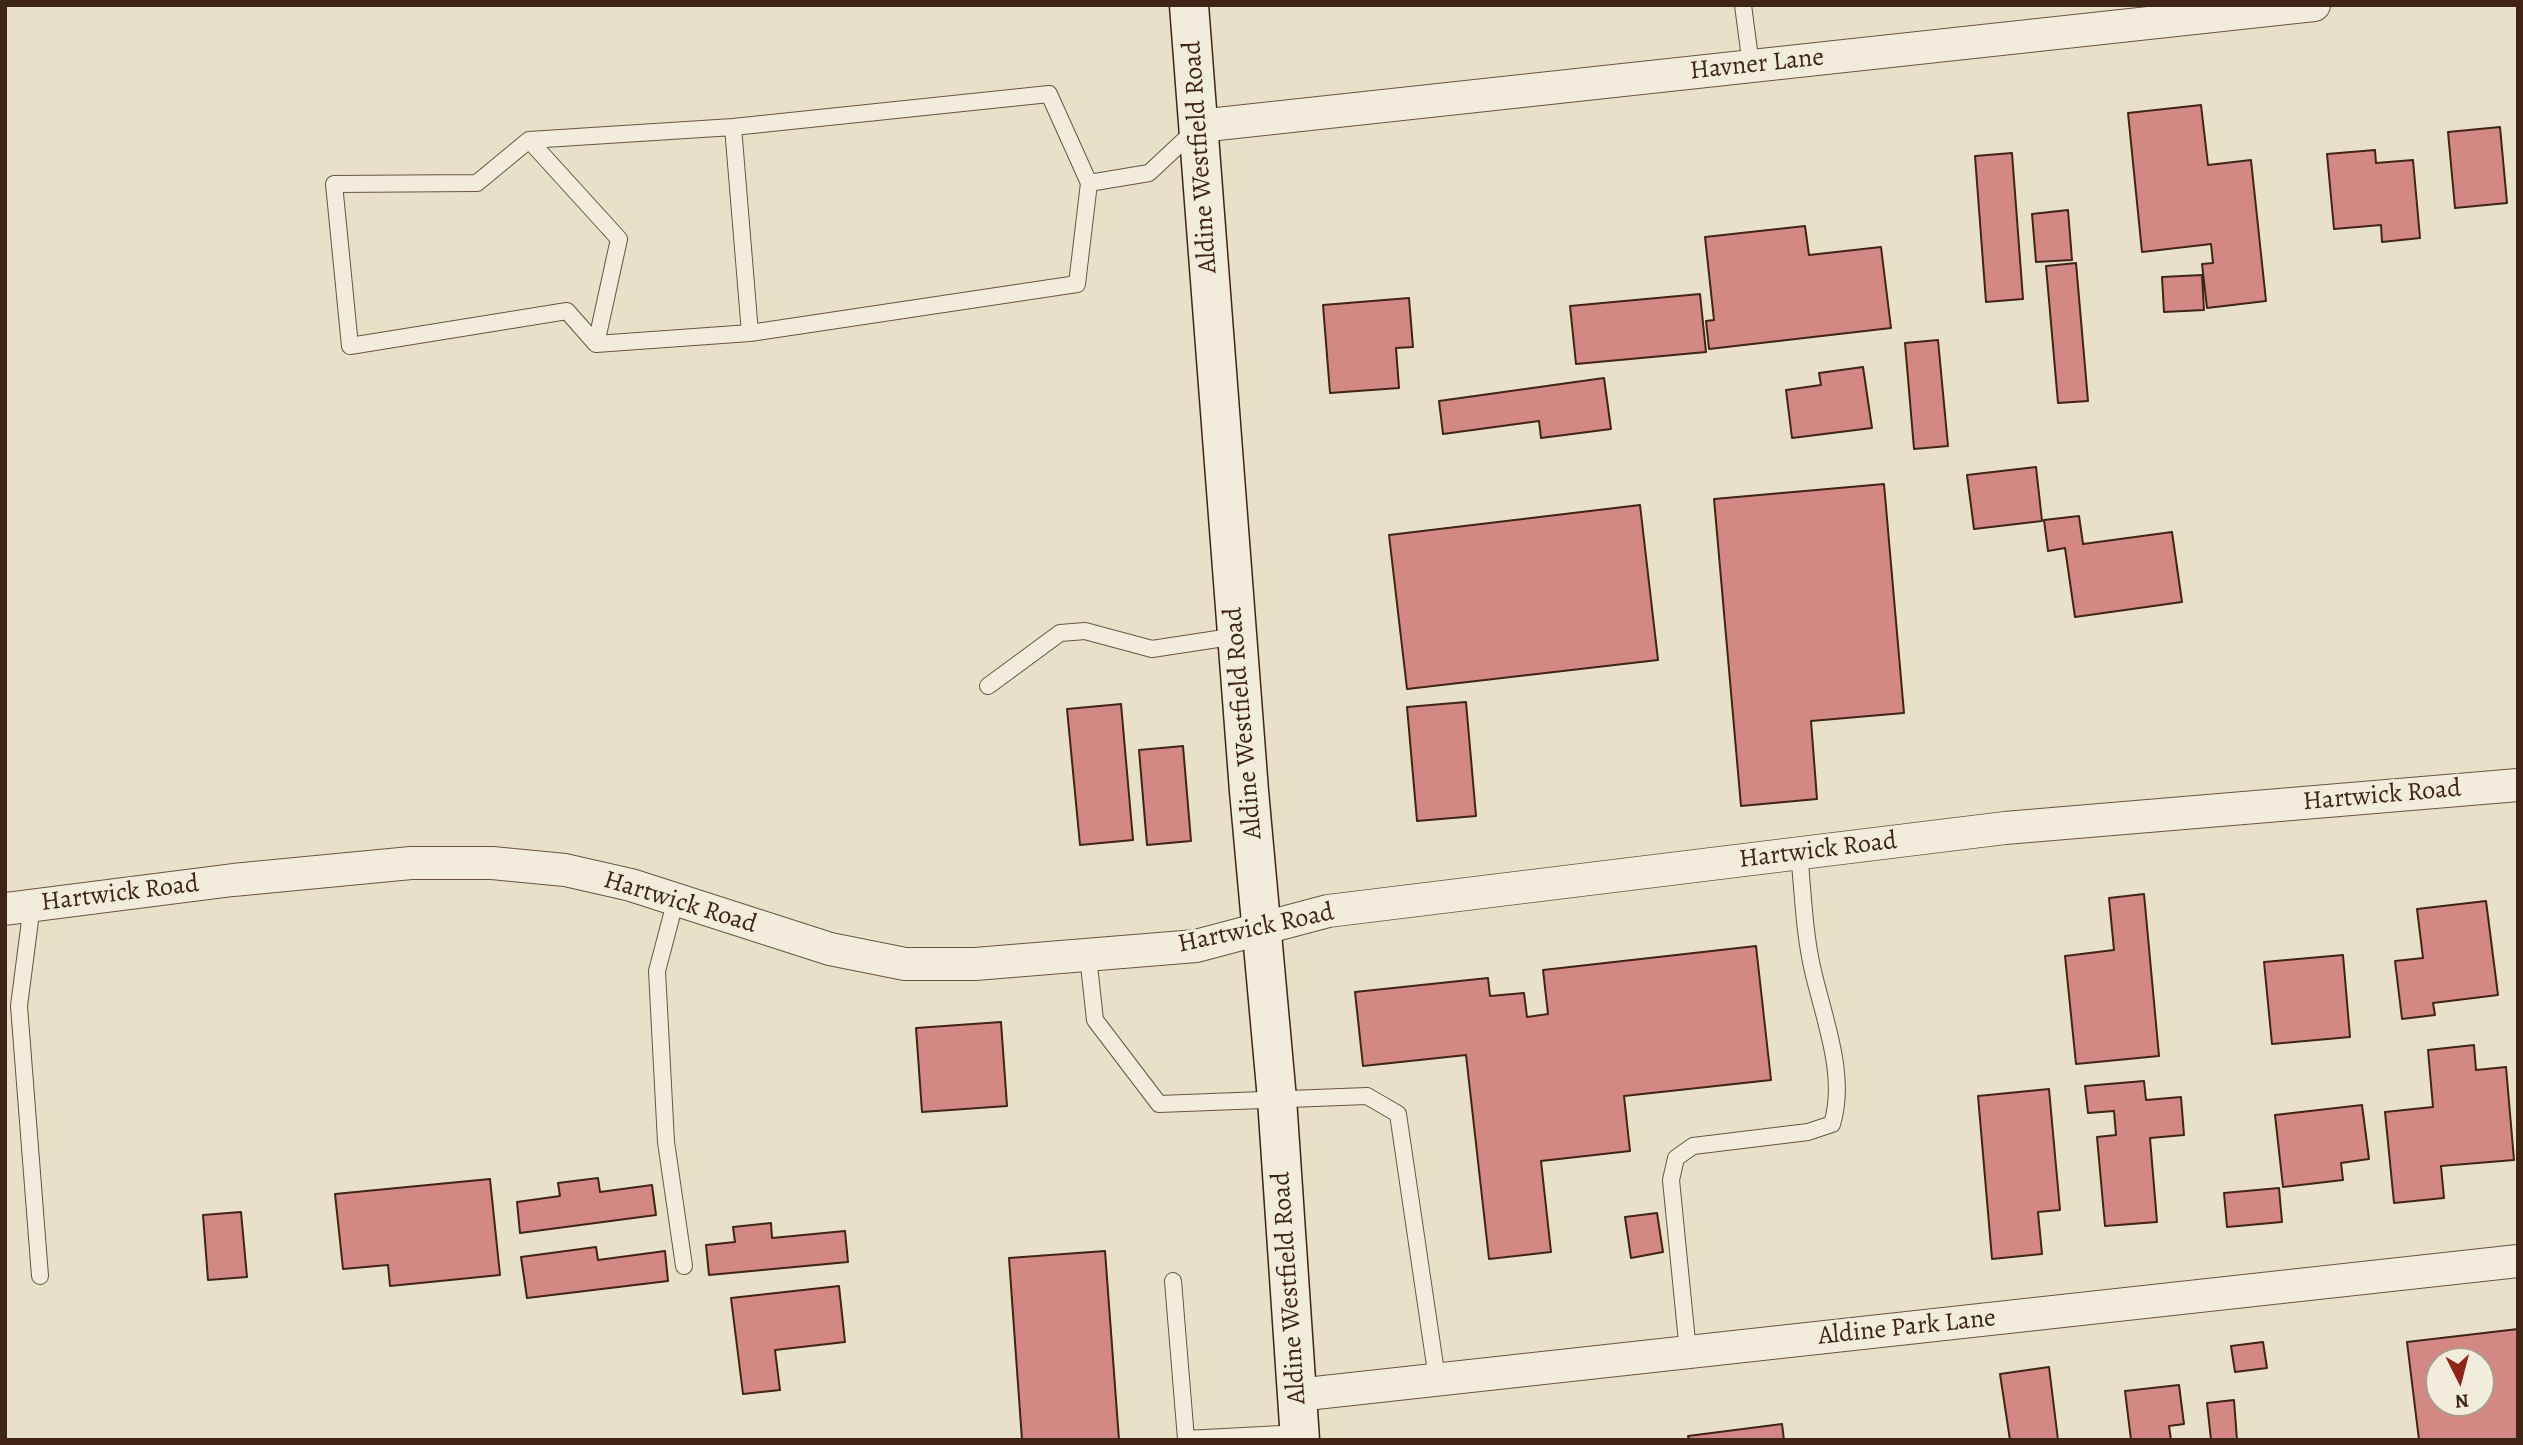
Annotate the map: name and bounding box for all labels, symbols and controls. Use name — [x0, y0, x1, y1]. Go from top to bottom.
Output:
street label: Aldine Westfield Road — [1177, 40, 1225, 274]
street label: Havner Lane — [1689, 42, 1825, 88]
street label: Aldine Westfield Road — [1218, 606, 1270, 840]
street label: Hartwick Road — [2302, 774, 2462, 818]
street label: Hartwick Road — [1737, 826, 1899, 876]
street label: Hartwick Road — [600, 865, 760, 941]
street label: Hartwick Road — [39, 869, 201, 919]
street label: Hartwick Road — [1175, 897, 1337, 961]
street label: Aldine Westfield Road — [1266, 1171, 1314, 1405]
street label: Aldine Park Lane — [1817, 1303, 1997, 1353]
north arrow — [2425, 1347, 2495, 1417]
text: N — [2454, 1387, 2470, 1415]

